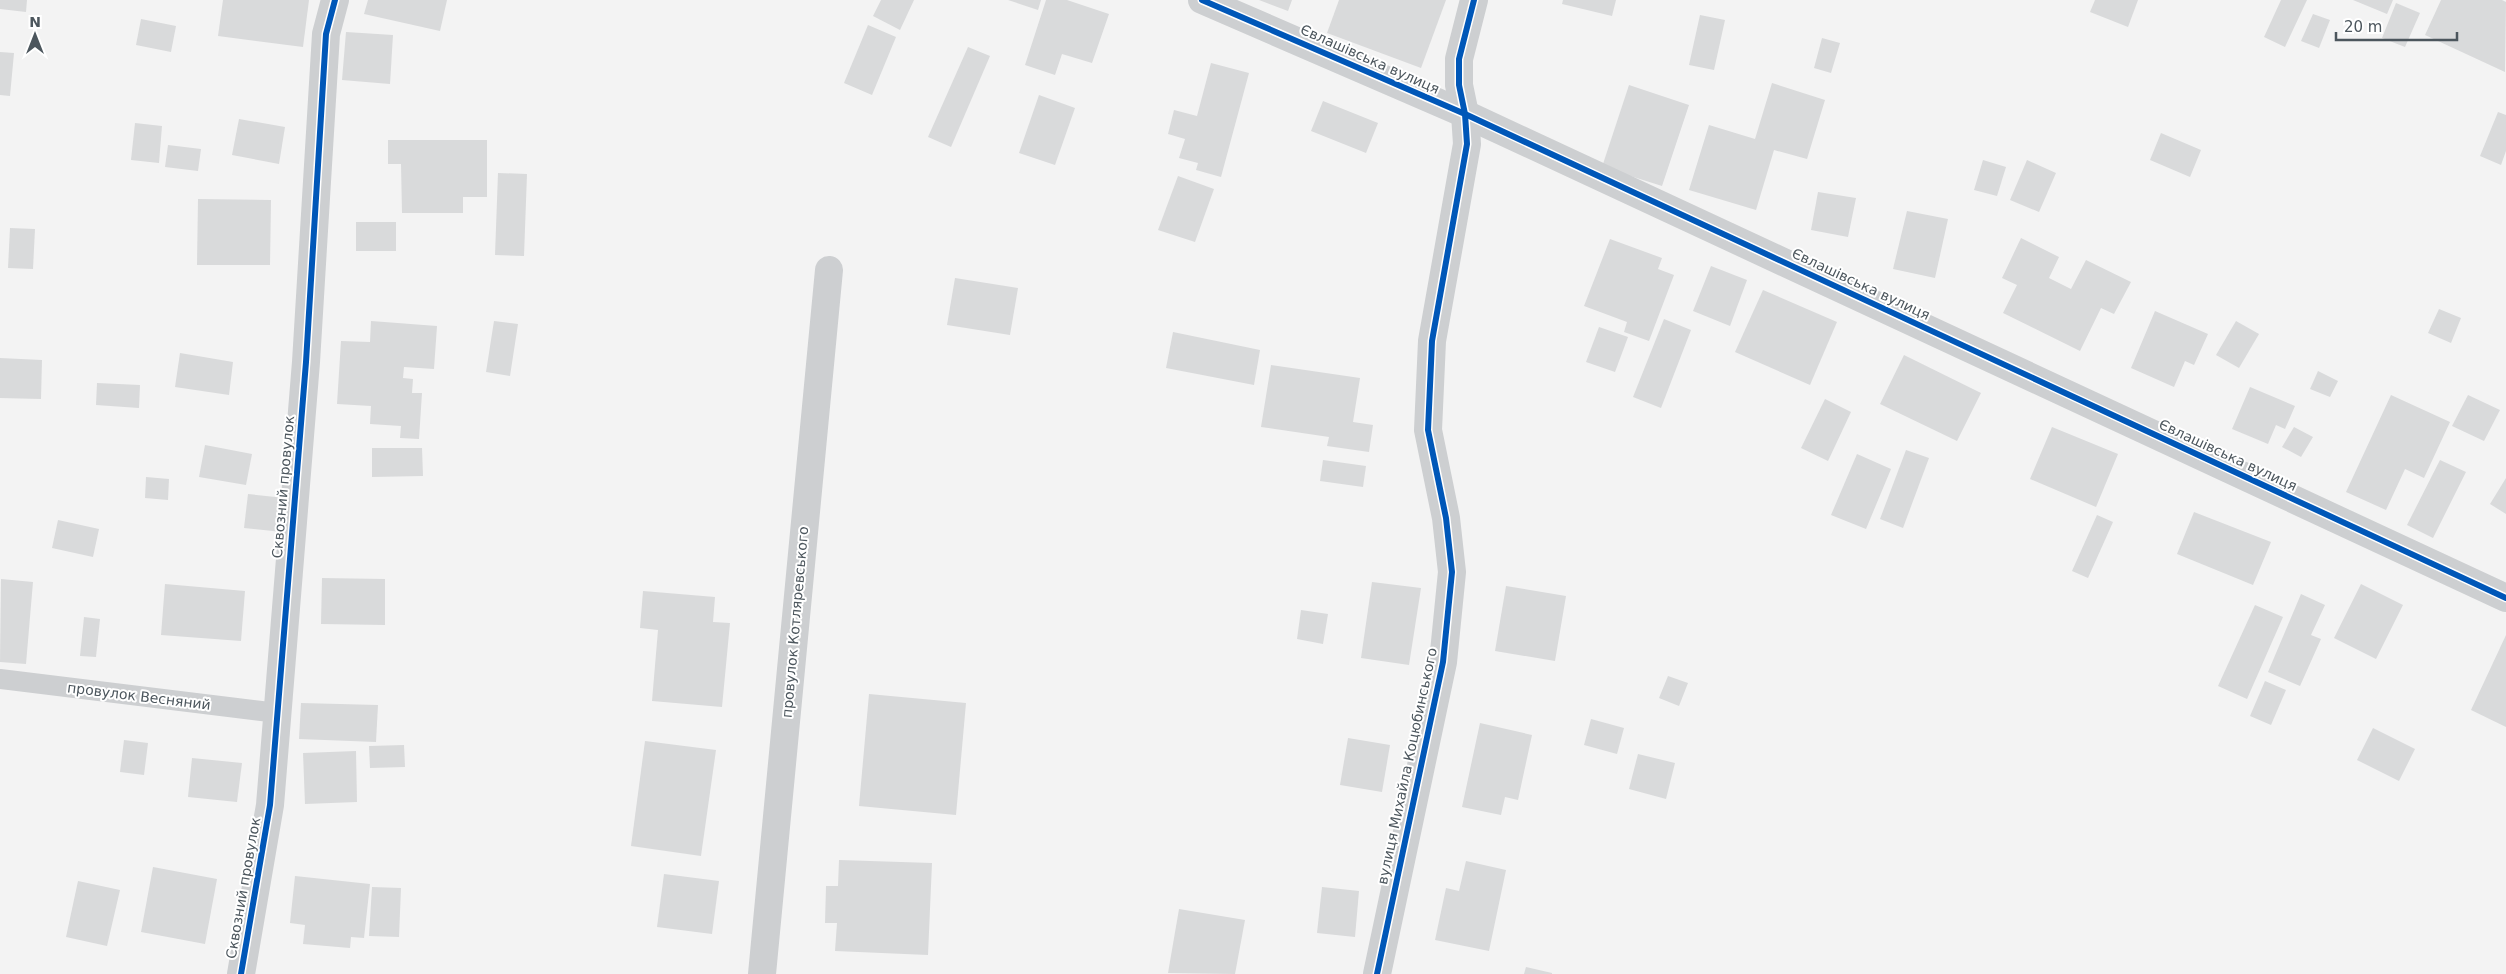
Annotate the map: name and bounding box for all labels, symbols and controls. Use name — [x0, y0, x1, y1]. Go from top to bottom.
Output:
north arrow — [10, 10, 60, 60]
scale bar — [2336, 10, 2457, 42]
text: N — [29, 14, 41, 30]
text: 20 m — [2344, 18, 2382, 36]
street label: Євлашівська вулиця — [1298, 21, 1442, 97]
street label: Євлашівська вулиця — [1789, 245, 1933, 323]
street label: Сквозний провулок — [269, 415, 297, 559]
street label: Євлашівська вулиця — [2156, 416, 2300, 494]
street label: провулок Котляревського — [779, 526, 811, 718]
street label: вулиця Михайла Коцюбинського — [1374, 646, 1440, 886]
street label: провулок Весняний — [66, 679, 212, 713]
street label: Сквозний провулок — [223, 816, 263, 960]

